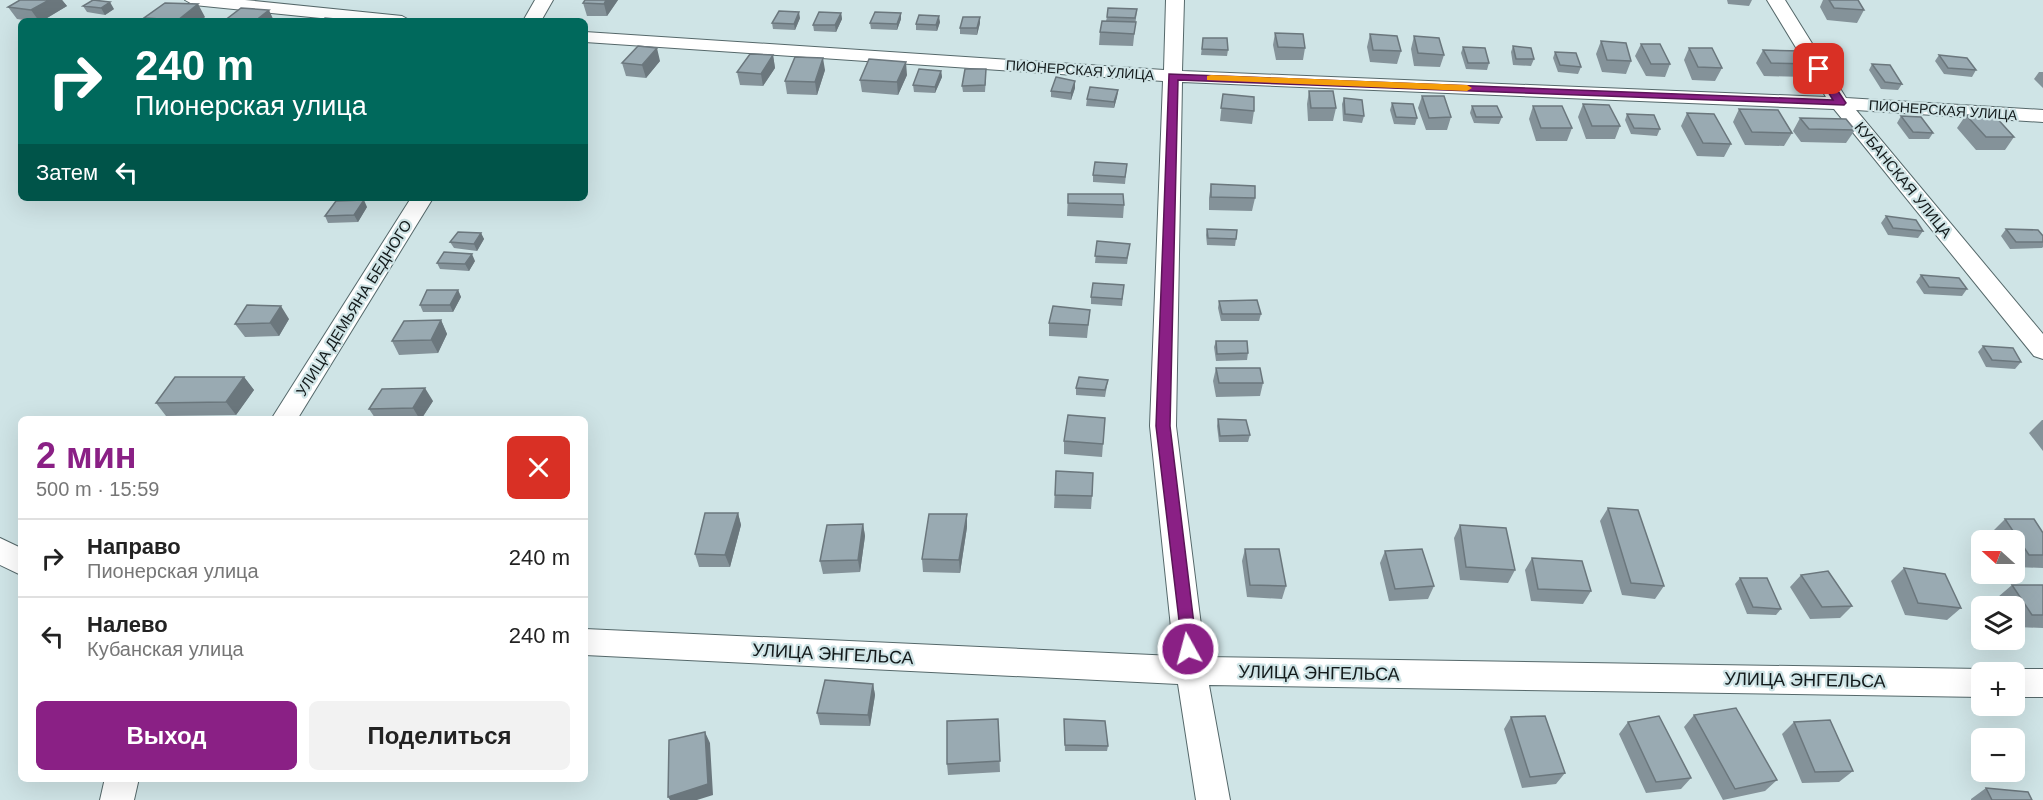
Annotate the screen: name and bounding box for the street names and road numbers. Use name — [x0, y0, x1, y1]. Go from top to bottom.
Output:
street label: ПИОНЕРСКАЯ УЛИЦА — [1005, 57, 1155, 83]
street label: ПИОНЕРСКАЯ УЛИЦА — [1868, 97, 2018, 123]
street label: КУБАНСКАЯ УЛИЦА — [1851, 118, 1955, 241]
street label: УЛИЦА ДЕМЬЯНА БЕДНОГО — [292, 217, 415, 399]
street label: УЛИЦА ЭНГЕЛЬСА — [752, 640, 914, 668]
street label: УЛИЦА ЭНГЕЛЬСА — [1238, 662, 1400, 684]
street label: УЛИЦА ЭНГЕЛЬСА — [1724, 669, 1886, 691]

